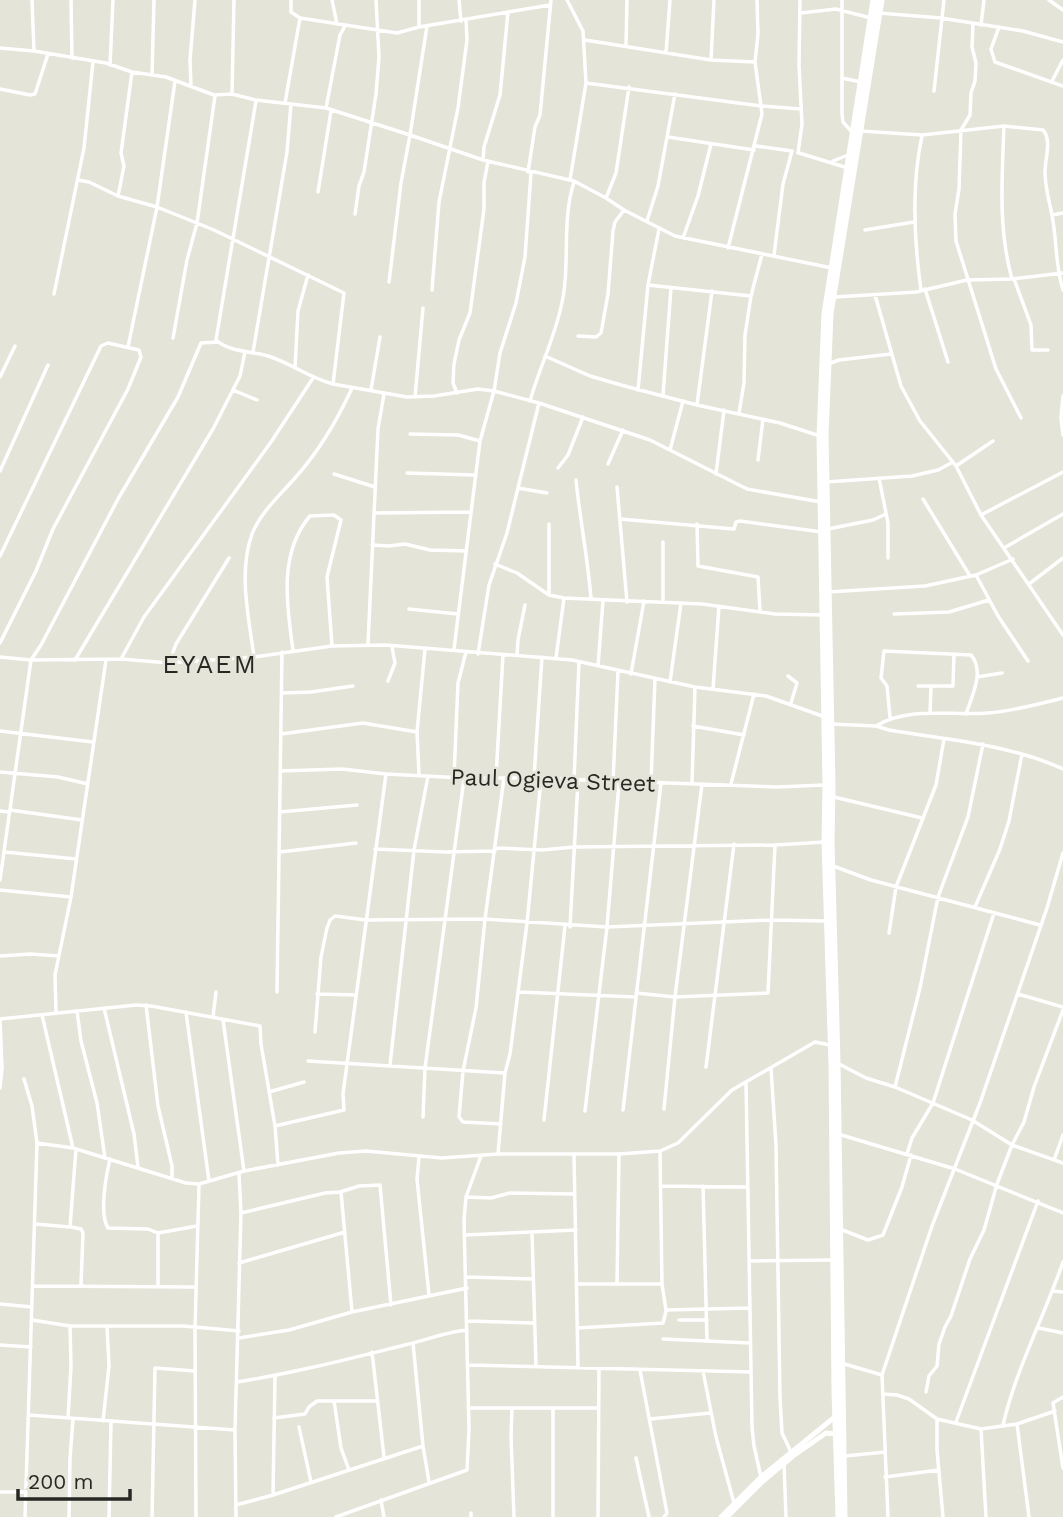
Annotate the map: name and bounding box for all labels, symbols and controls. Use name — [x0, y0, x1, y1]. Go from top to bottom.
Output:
district label: EYAEM — [162, 649, 258, 679]
street label: Paul Ogieva Street — [450, 763, 656, 798]
scale bar — [18, 1458, 130, 1502]
text: 200 m — [28, 1469, 94, 1494]

